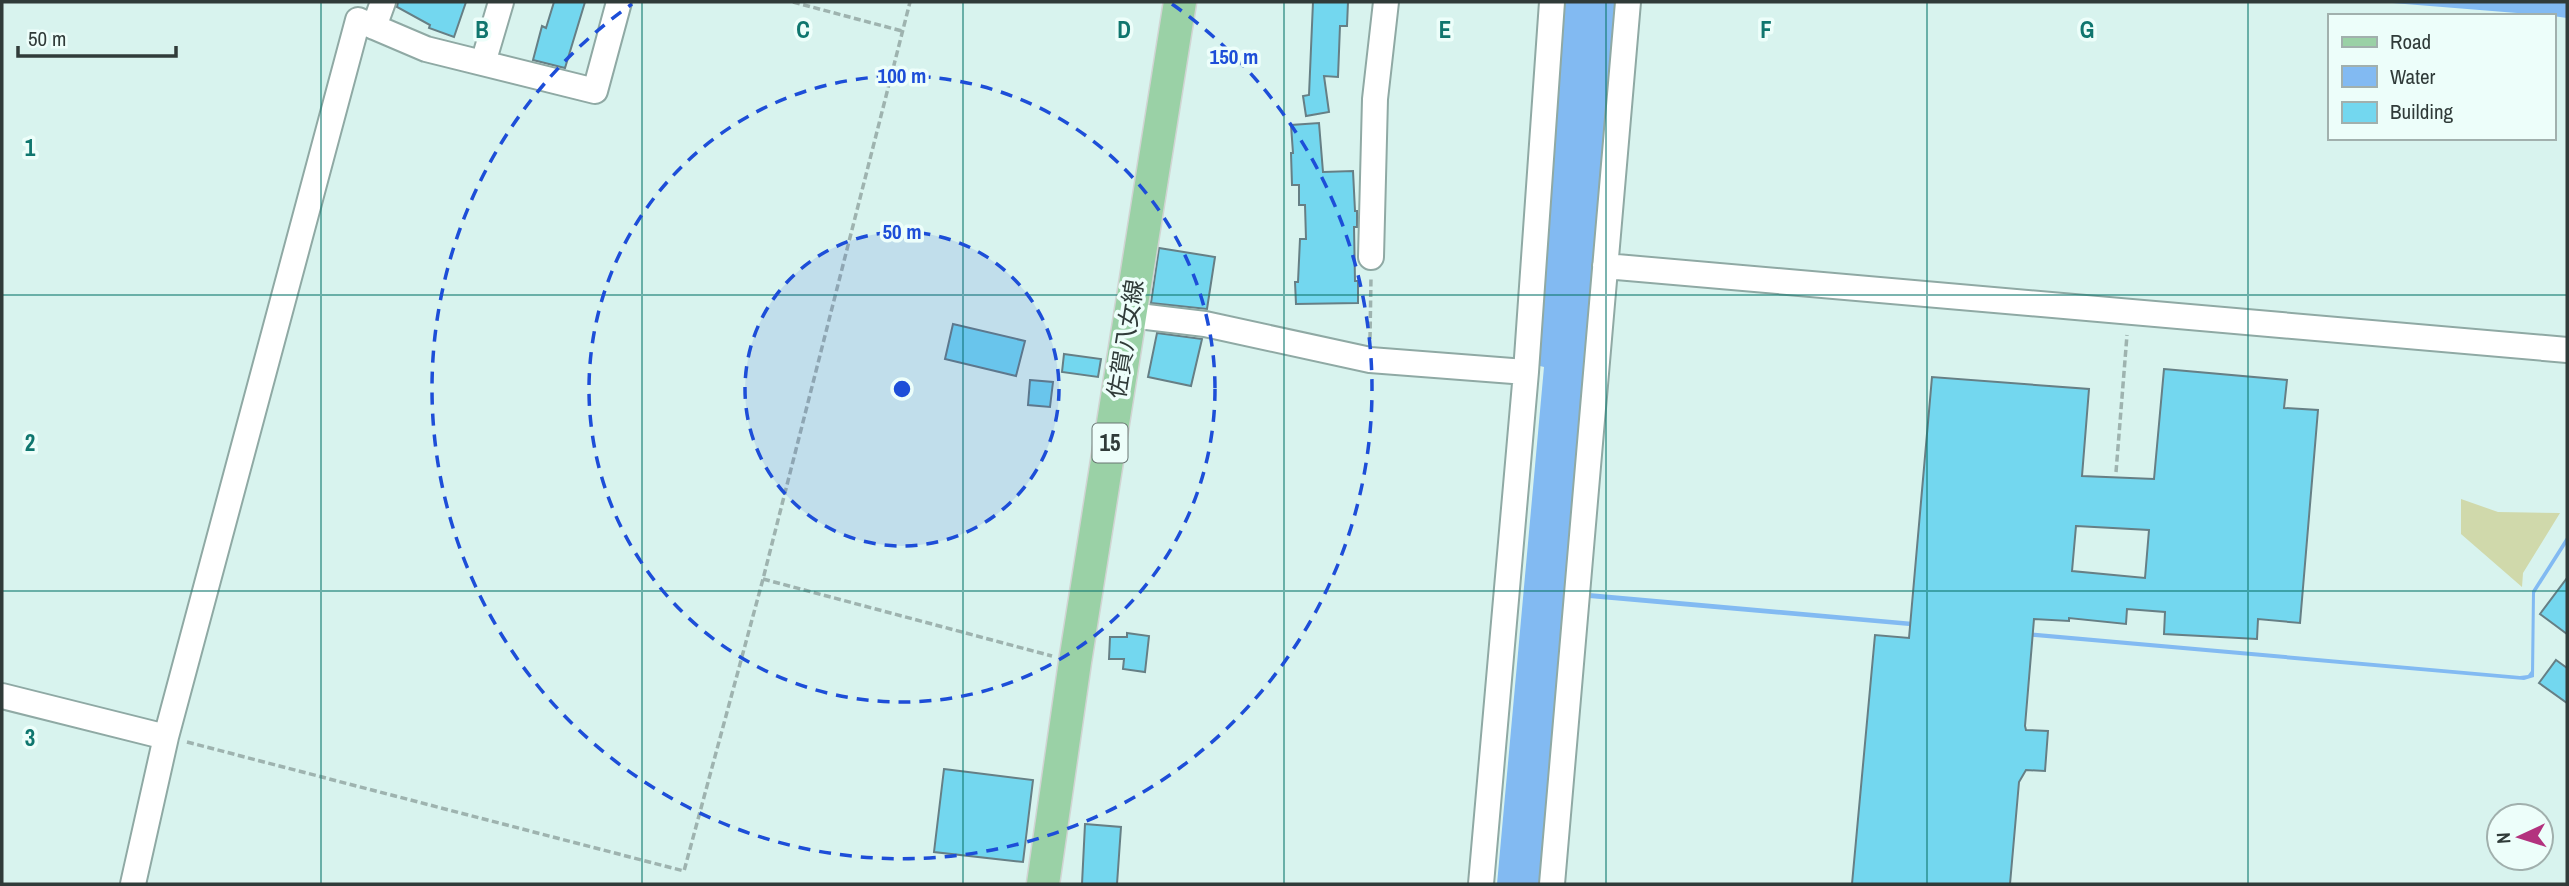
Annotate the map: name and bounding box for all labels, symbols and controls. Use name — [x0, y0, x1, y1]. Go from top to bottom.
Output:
scale bar — [18, 14, 175, 58]
text: B — [475, 14, 489, 45]
text: C — [796, 14, 810, 45]
text: D — [1117, 14, 1131, 45]
text: E — [1439, 14, 1451, 45]
text: F — [1760, 14, 1772, 45]
text: G — [2080, 14, 2094, 45]
legend — [2328, 14, 2555, 140]
text: 50 m — [28, 24, 66, 53]
text: Road — [2390, 27, 2431, 56]
text: 150 m — [1210, 42, 1258, 71]
text: 100 m — [878, 61, 926, 90]
text: Water — [2390, 62, 2436, 91]
text: Building — [2390, 97, 2454, 126]
text: 1 — [25, 132, 36, 163]
text: 50 m — [882, 217, 922, 246]
street label: 佐賀八女線 — [1100, 277, 1150, 401]
centre of rings — [890, 377, 914, 401]
road number: 15 — [1092, 424, 1128, 462]
text: 2 — [25, 427, 35, 458]
text: 3 — [25, 722, 35, 753]
north arrow — [2485, 802, 2555, 872]
text: N — [2490, 832, 2516, 845]

